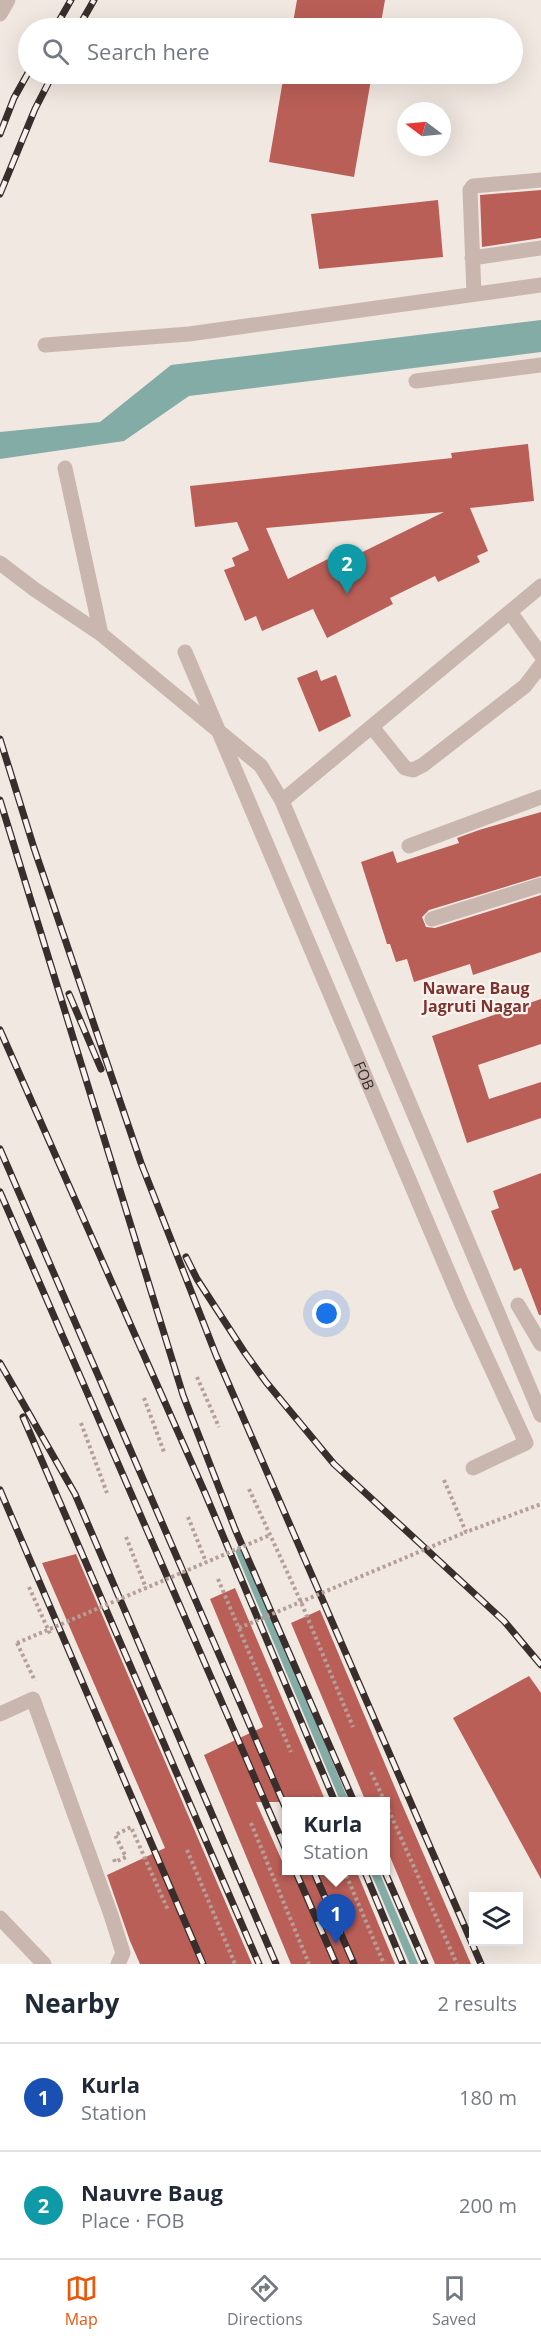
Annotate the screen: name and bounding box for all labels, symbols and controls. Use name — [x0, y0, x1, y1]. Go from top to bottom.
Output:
search box — [18, 18, 523, 84]
icon: search — [39, 35, 72, 68]
text: Search here — [87, 36, 210, 66]
north arrow — [397, 102, 451, 156]
pin: 2 — [328, 544, 366, 594]
district label: Naware Baug Jagruti Nagar — [421, 977, 529, 1017]
street label: FOB — [350, 1058, 380, 1093]
your location — [312, 1299, 341, 1328]
popup — [282, 1797, 390, 1875]
text: Kurla — [303, 1808, 362, 1838]
text: Station — [303, 1838, 369, 1865]
map controls — [469, 1892, 523, 1946]
button: layers — [469, 1892, 523, 1946]
pin: 1 — [316, 1894, 356, 1944]
text: Nearby — [24, 1985, 119, 2021]
text: 2 results — [437, 1990, 517, 2017]
text: Kurla — [81, 2069, 140, 2099]
text: 1 — [38, 2084, 49, 2111]
text: 180 m — [459, 2084, 517, 2111]
text: Station — [81, 2099, 147, 2126]
text: Nauvre Baug — [81, 2177, 223, 2207]
text: 2 — [38, 2192, 49, 2219]
text: 200 m — [459, 2192, 517, 2219]
text: Place · FOB — [81, 2207, 184, 2234]
tab: Map — [65, 2272, 98, 2330]
tab: Directions — [227, 2272, 303, 2330]
tab: Saved — [432, 2272, 476, 2330]

